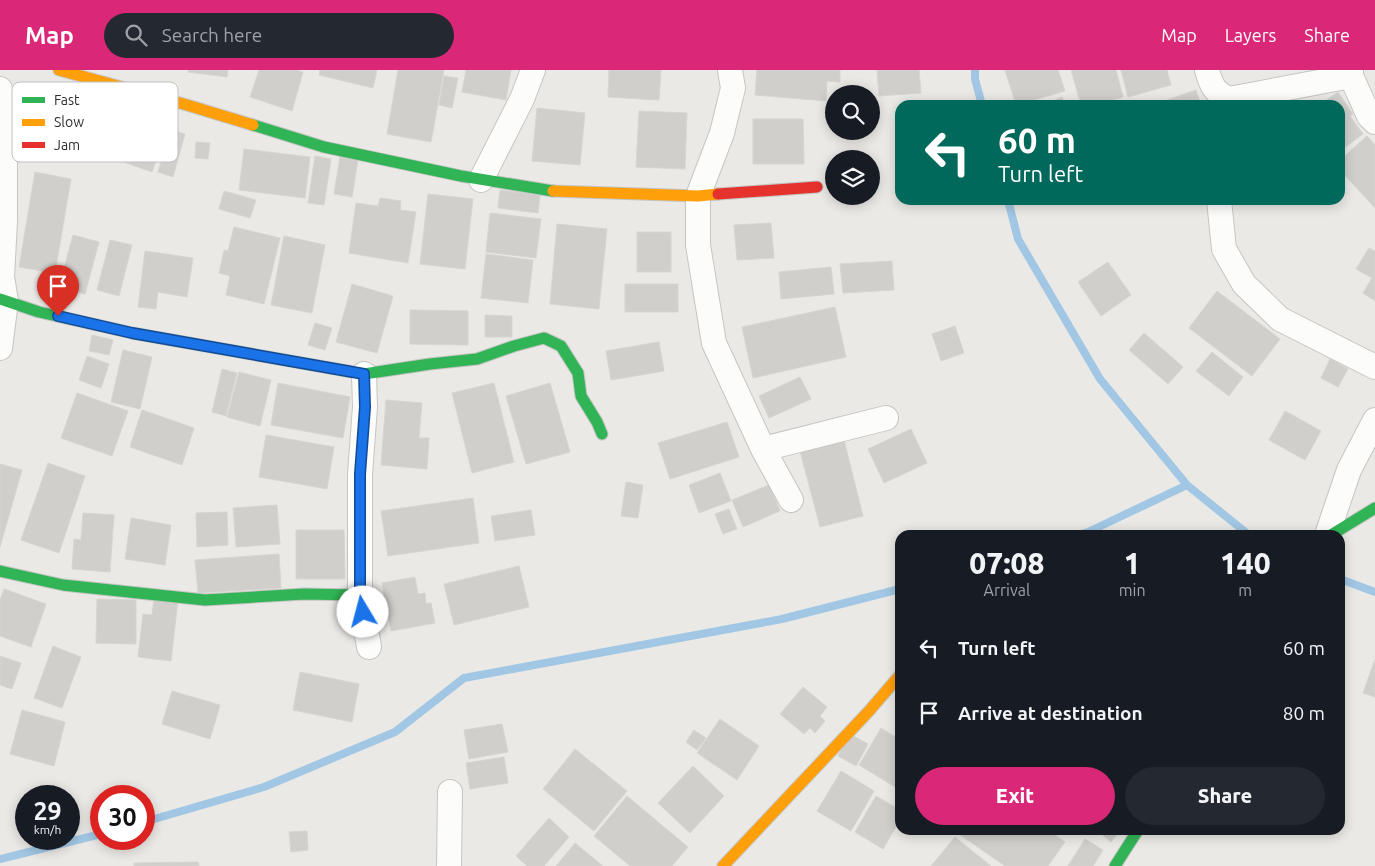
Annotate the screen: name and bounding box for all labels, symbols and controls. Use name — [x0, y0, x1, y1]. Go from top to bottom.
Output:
search box — [104, 13, 454, 58]
icon: search — [122, 21, 150, 49]
text: Map — [25, 22, 74, 49]
text: Search here — [162, 24, 262, 46]
text: Map — [1161, 25, 1197, 45]
text: Layers — [1225, 25, 1276, 45]
text: Share — [1304, 25, 1350, 45]
legend — [12, 82, 178, 162]
map controls — [825, 85, 880, 205]
button: search — [825, 85, 880, 140]
text: Fast — [54, 92, 80, 108]
text: Slow — [54, 114, 84, 130]
icon: left — [915, 120, 980, 185]
text: 60 m — [998, 120, 1076, 160]
text: Jam — [54, 137, 80, 153]
button: layers — [825, 150, 880, 205]
text: Turn left — [998, 161, 1083, 186]
pin — [37, 265, 79, 316]
icon: arrive — [44, 272, 72, 300]
text: 07:08 — [969, 546, 1044, 580]
text: 1 — [1124, 546, 1141, 580]
text: 140 — [1220, 546, 1271, 580]
text: Arrival — [984, 581, 1030, 599]
text: min — [1119, 581, 1146, 599]
text: m — [1238, 581, 1252, 599]
position arrow — [336, 585, 388, 637]
icon: left — [915, 634, 943, 662]
text: Turn left — [958, 637, 1036, 659]
text: 60 m — [1283, 637, 1325, 659]
icon: arrive — [915, 699, 943, 727]
text: Arrive at destination — [958, 702, 1143, 724]
text: 80 m — [1283, 702, 1325, 724]
button: Exit — [915, 767, 1115, 825]
button: Share — [1125, 767, 1325, 825]
speed limit sign: 30 — [90, 785, 155, 850]
text: 29 — [33, 797, 62, 825]
text: km/h — [34, 823, 61, 836]

